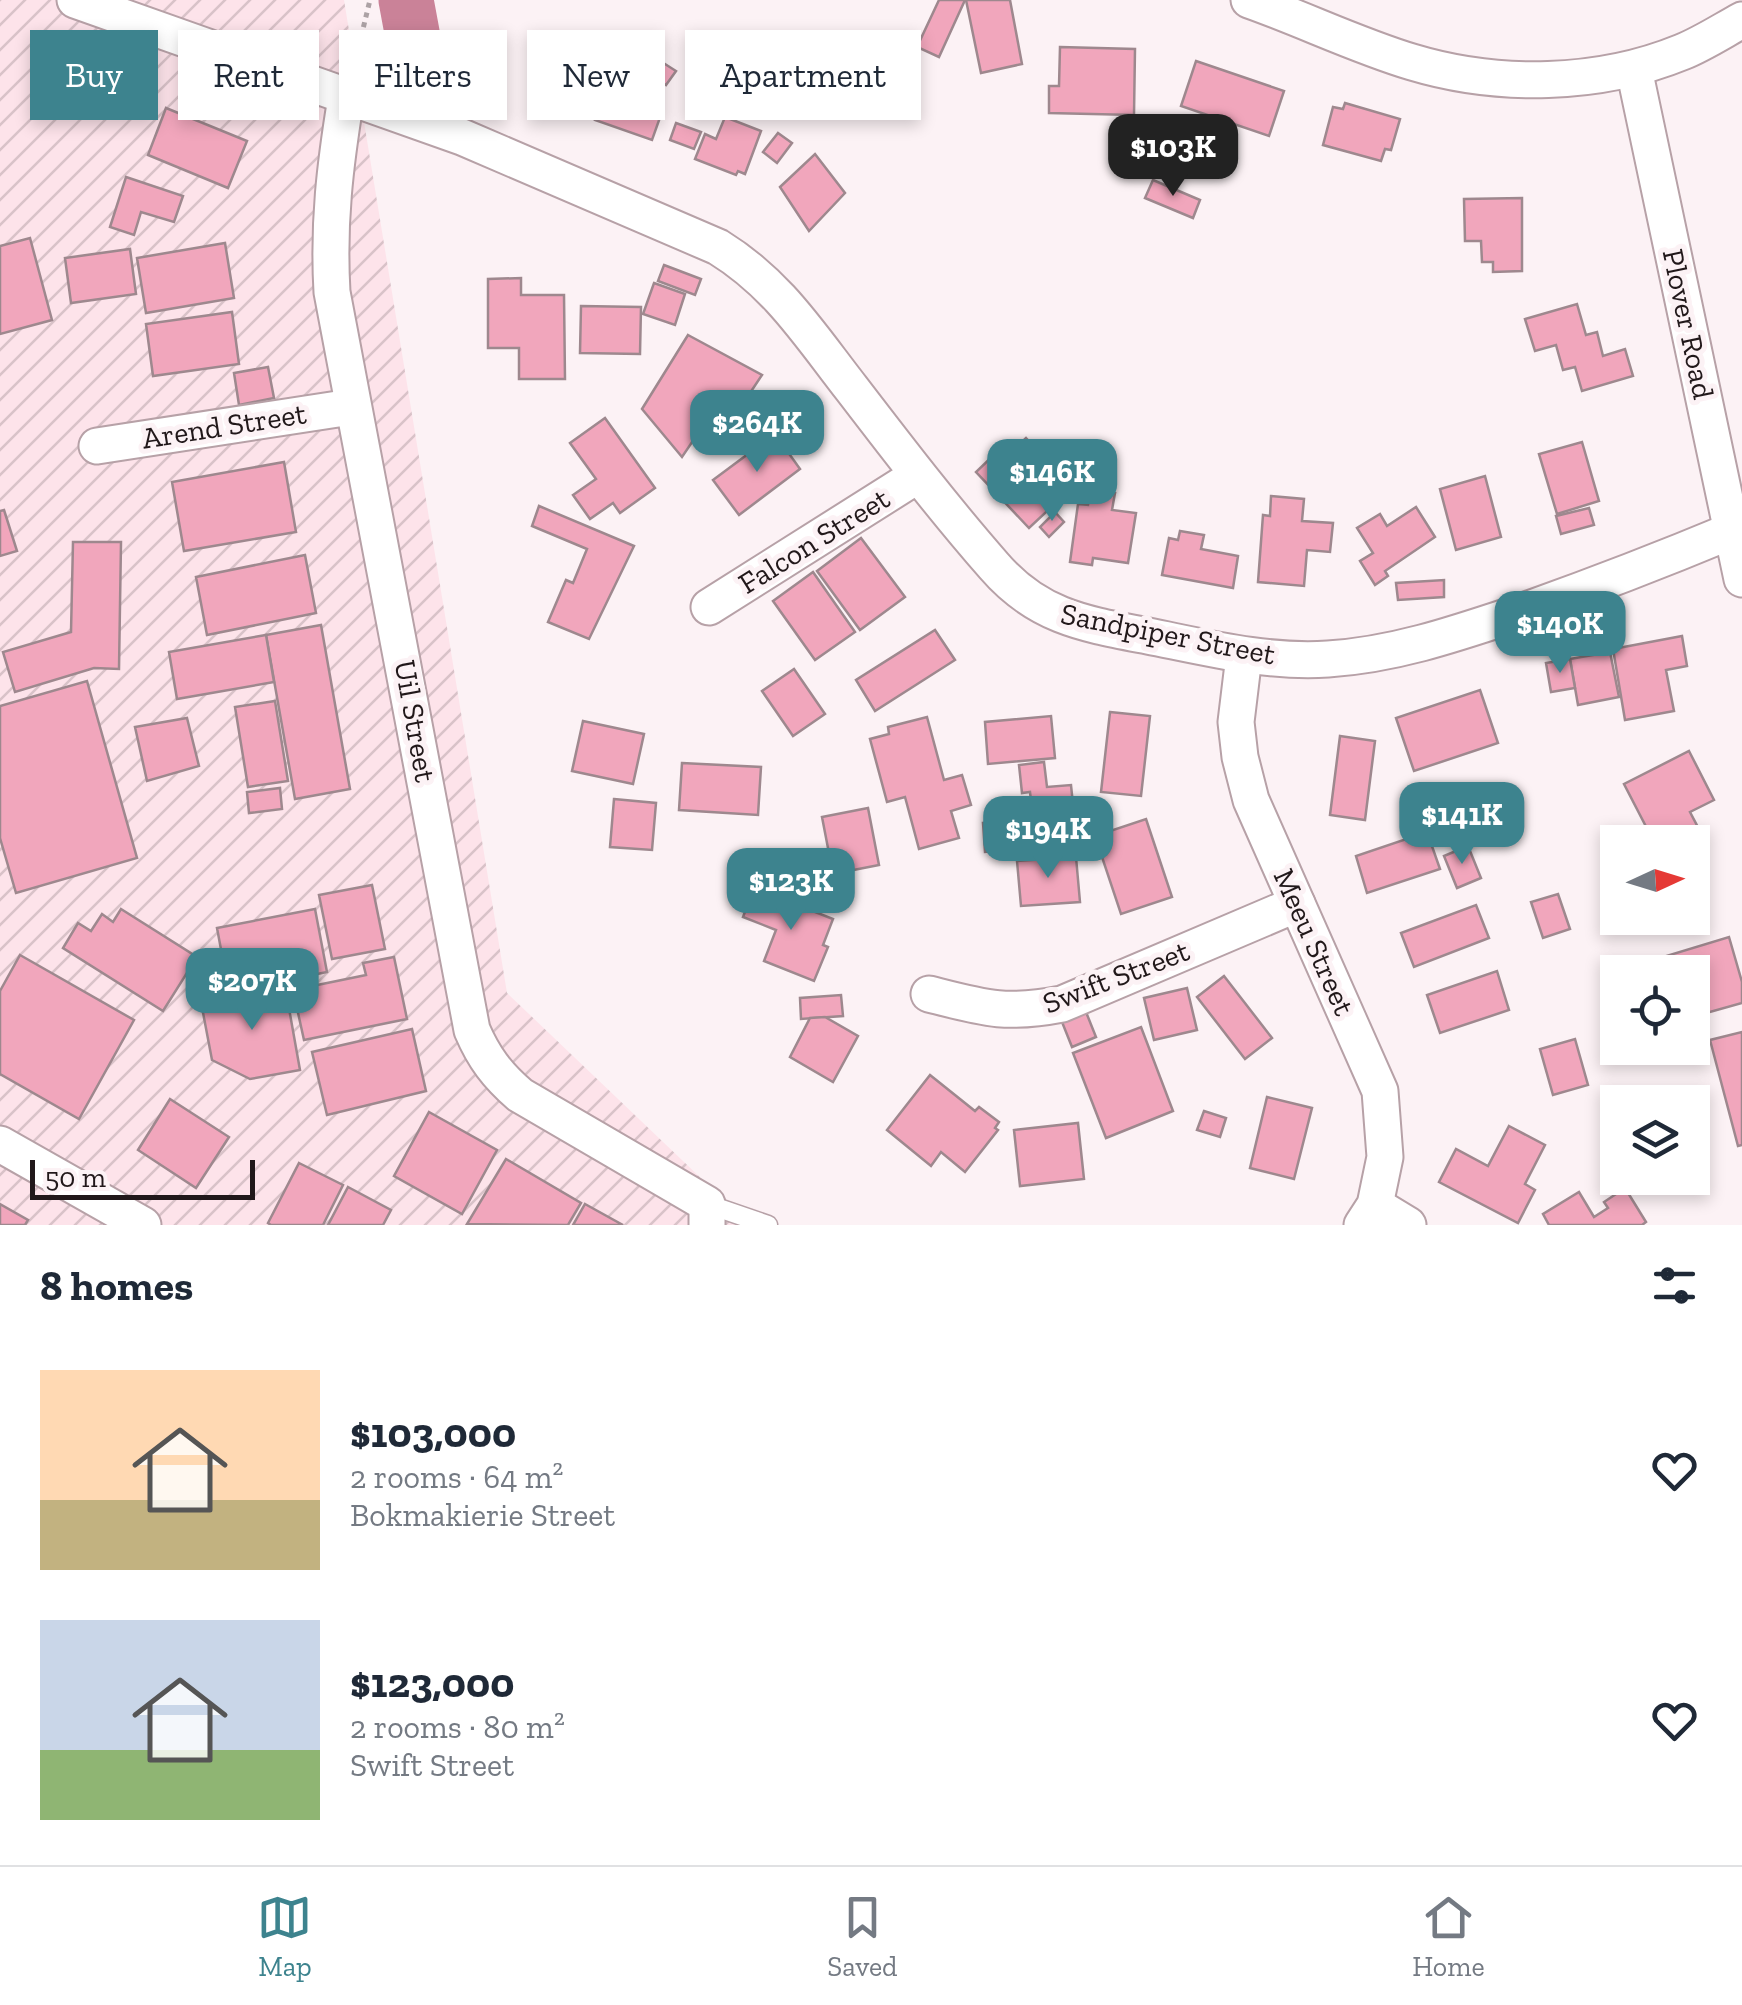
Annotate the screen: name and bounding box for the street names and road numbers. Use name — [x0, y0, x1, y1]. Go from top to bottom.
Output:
street label: Plover Road — [1655, 246, 1722, 403]
street label: Arend Street — [139, 395, 309, 457]
street label: Falcon Street — [732, 480, 896, 602]
street label: Sandpiper Street — [1058, 596, 1278, 672]
street label: Uil Street — [387, 657, 443, 785]
street label: Meeu Street — [1266, 863, 1362, 1021]
street label: Swift Street — [1038, 933, 1194, 1021]

